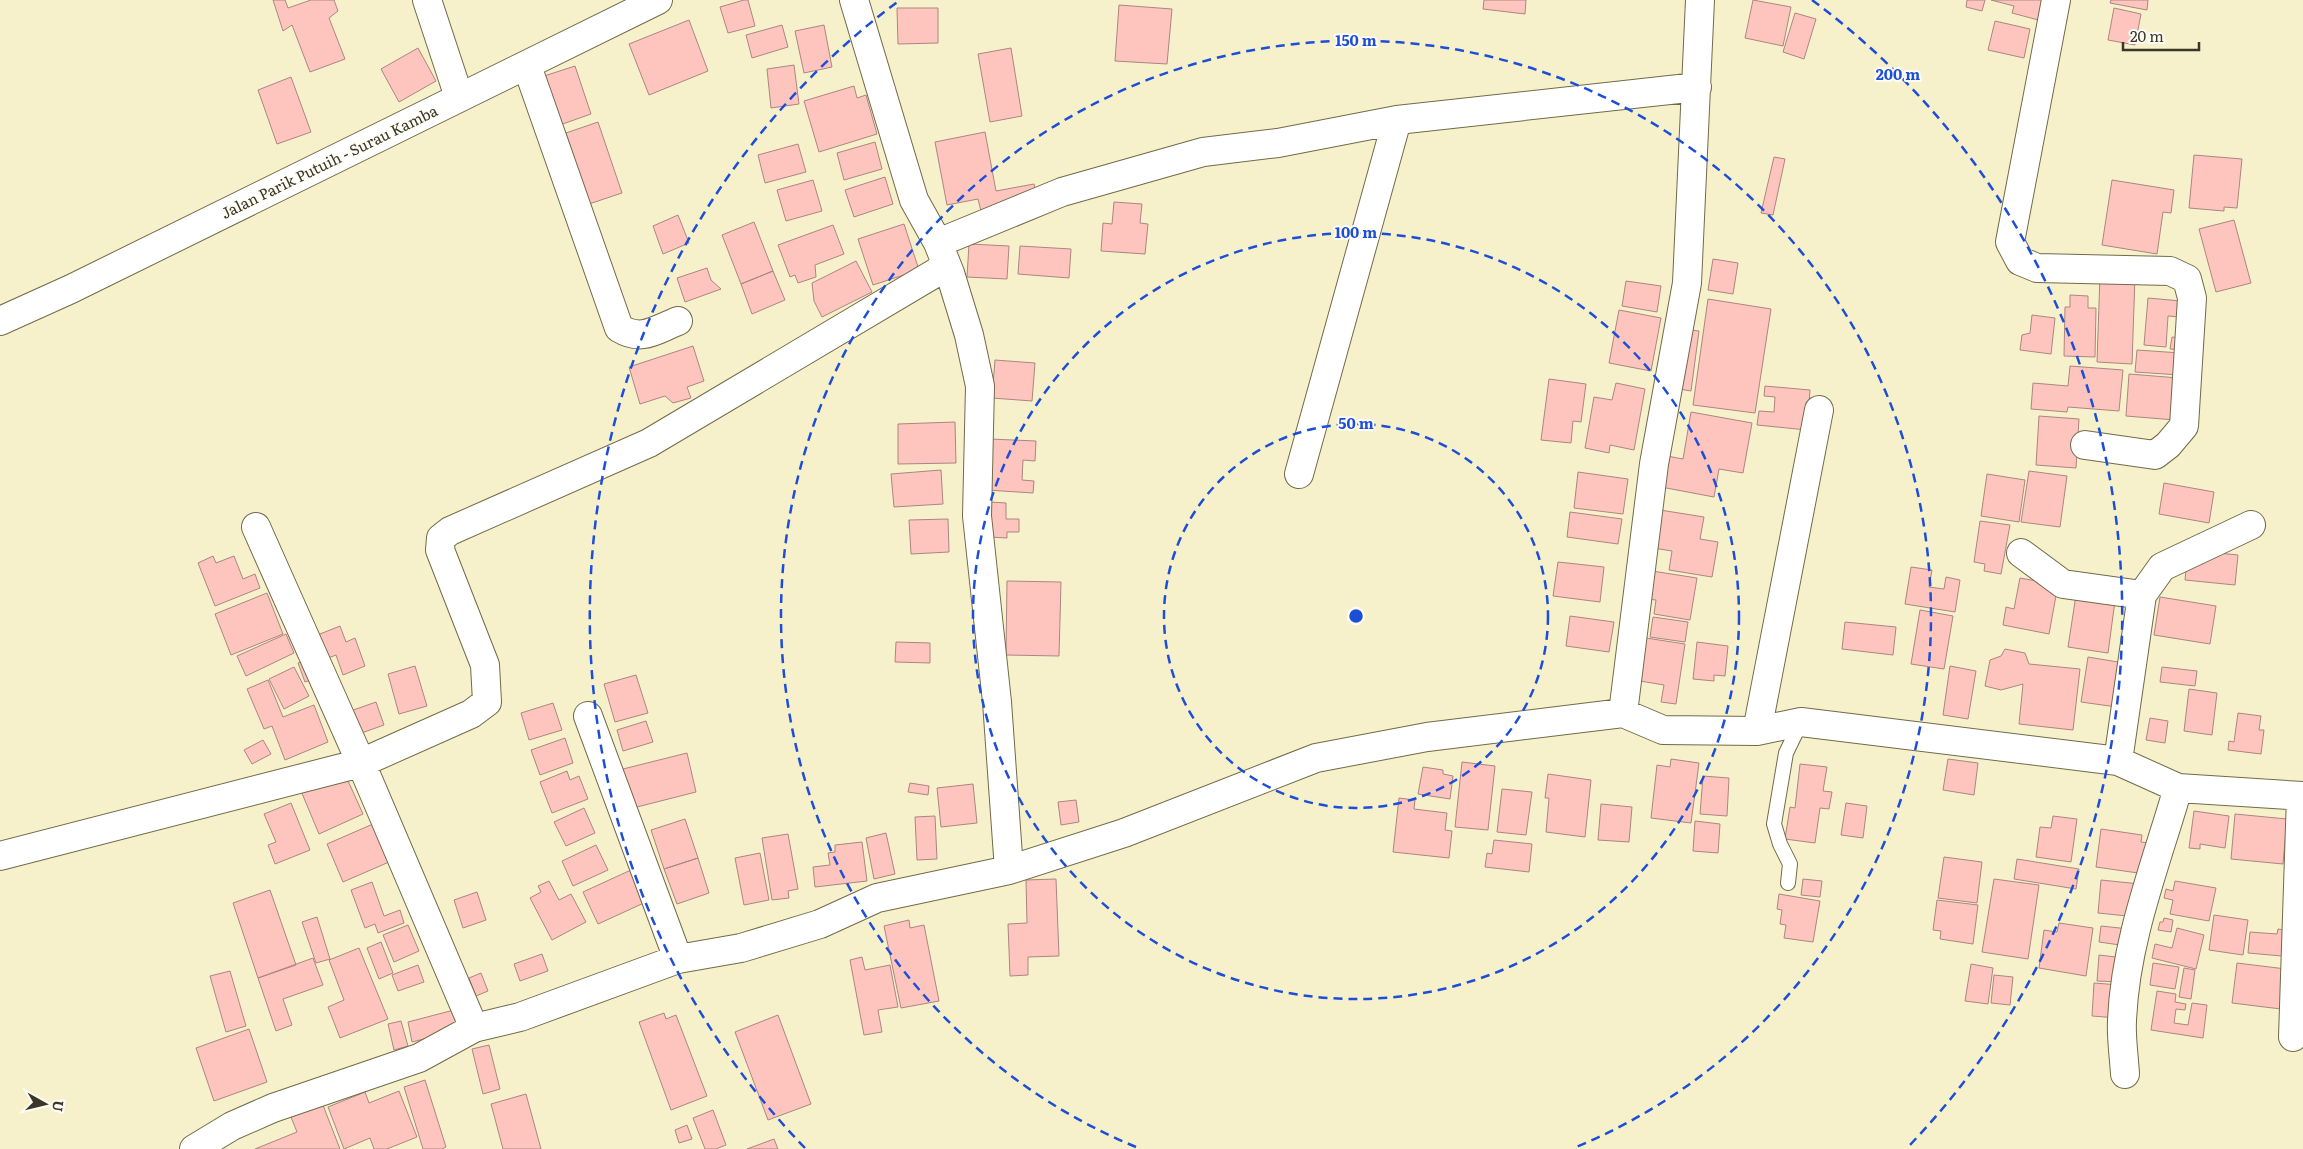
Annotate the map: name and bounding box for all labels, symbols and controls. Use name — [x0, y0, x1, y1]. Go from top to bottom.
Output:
scale bar — [2123, 20, 2199, 52]
text: 20 m — [2130, 24, 2164, 47]
text: 150 m — [1335, 28, 1377, 51]
text: 200 m — [1876, 62, 1920, 85]
street label: Jalan Parik Putuih - Surau Kamba — [217, 98, 442, 224]
text: 100 m — [1335, 220, 1377, 243]
text: 50 m — [1338, 411, 1374, 434]
centre of rings — [1347, 607, 1365, 625]
north arrow — [20, 1079, 70, 1129]
text: U — [48, 1099, 70, 1113]

